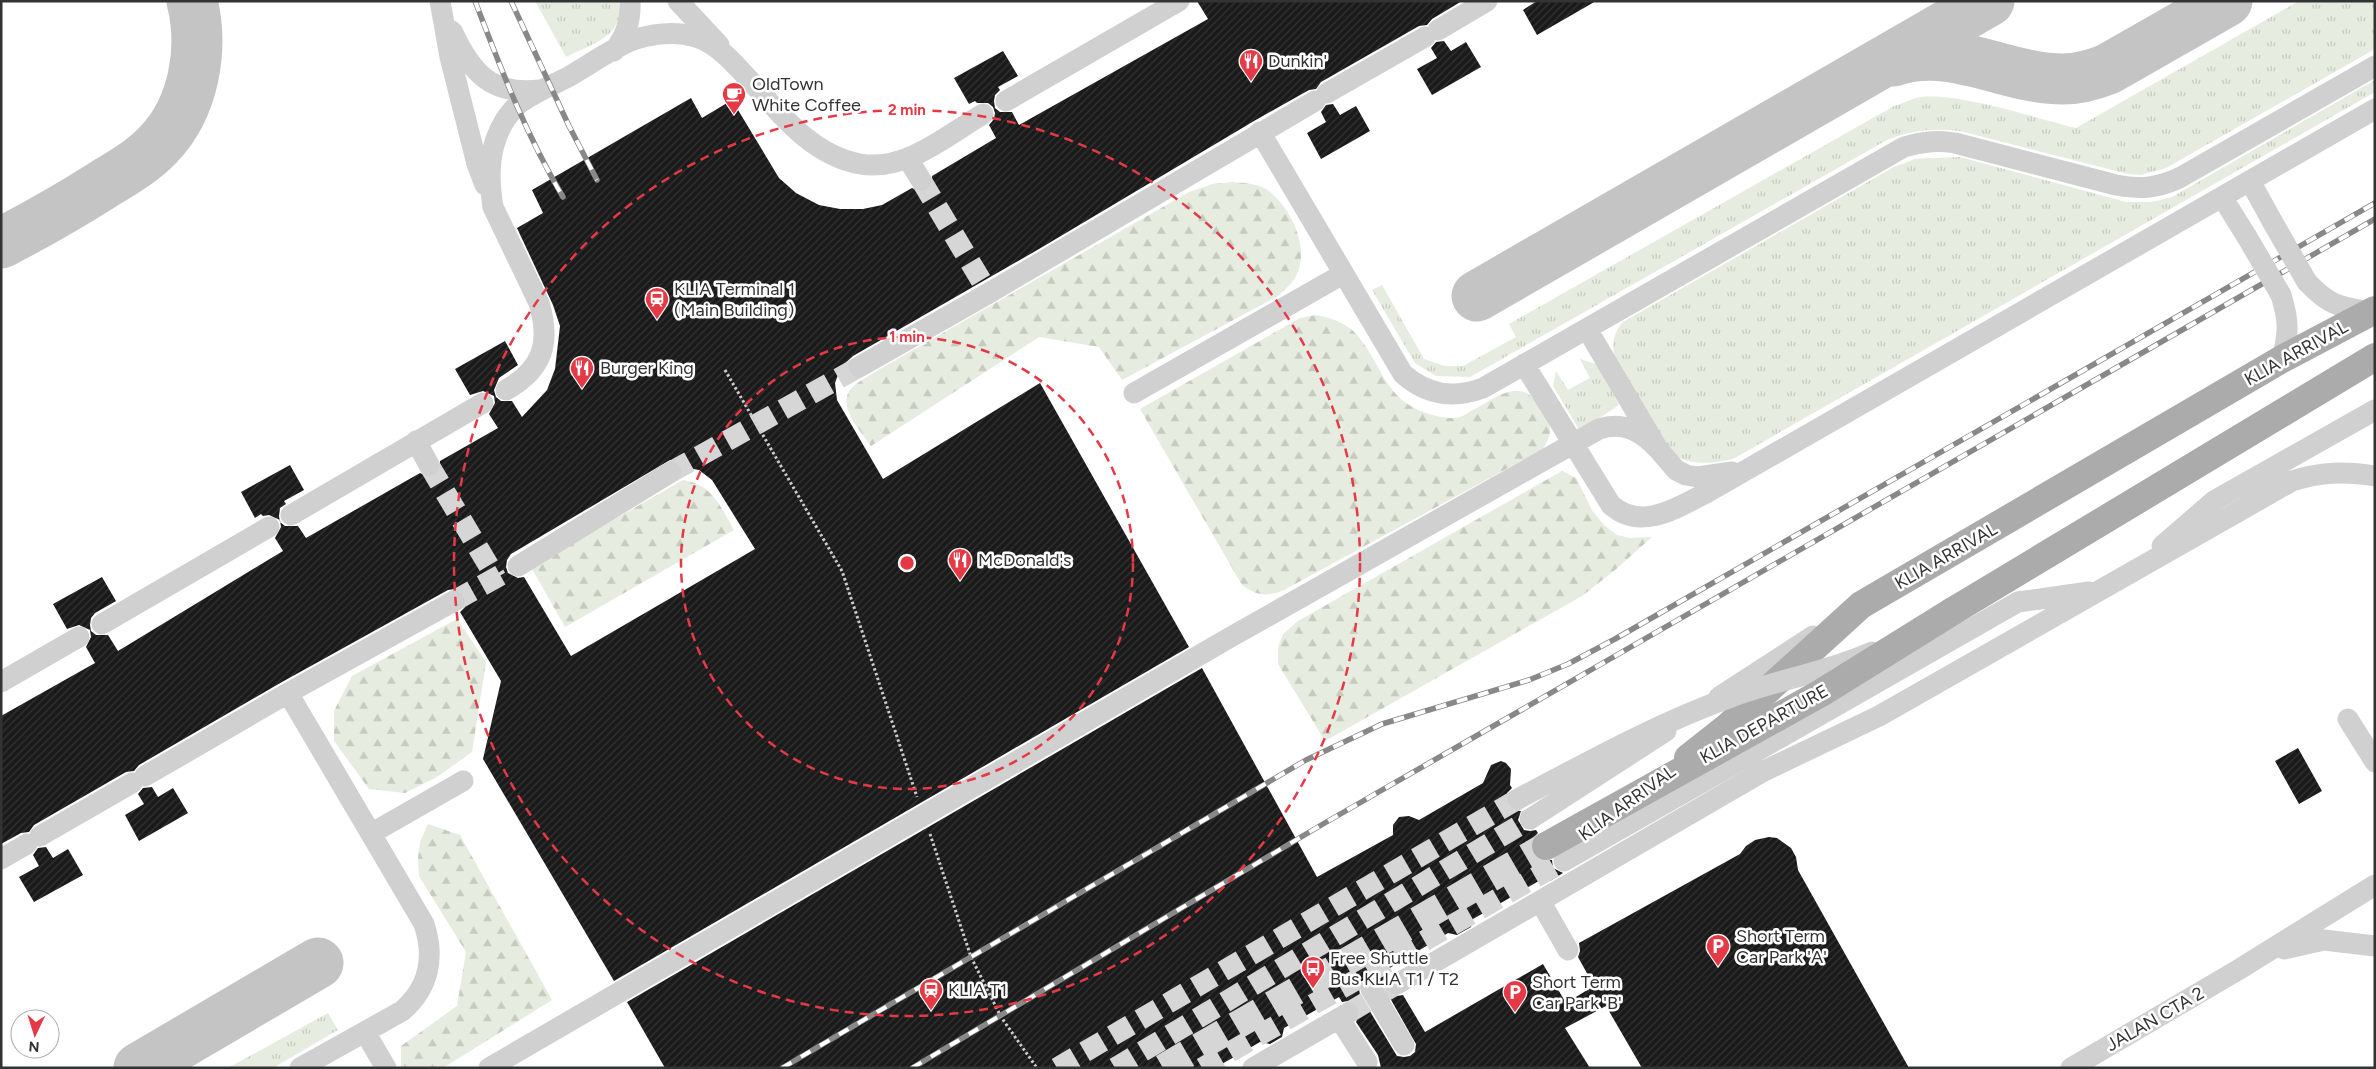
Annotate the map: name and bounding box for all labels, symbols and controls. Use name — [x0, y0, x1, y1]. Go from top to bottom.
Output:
restaurant icon: Dunkin' — [1238, 48, 1264, 82]
place label: Dunkin' — [1268, 50, 1327, 72]
place label: OldTown White Coffee — [752, 73, 861, 116]
cafe icon: OldTown White Coffee — [721, 81, 747, 115]
text: 2 min — [888, 101, 926, 119]
place label: KLIA Terminal 1 (Main Building) — [674, 278, 795, 321]
station icon: KLIA Terminal 1 (Main Building) — [644, 286, 670, 320]
street label: KLIA ARRIVAL — [2241, 315, 2352, 390]
text: 1 min — [889, 328, 925, 346]
restaurant icon: Burger King — [569, 355, 595, 389]
place label: Burger King — [600, 357, 694, 379]
street label: KLIA ARRIVAL — [1891, 517, 2002, 594]
restaurant icon: McDonald's — [947, 547, 973, 581]
place label: McDonald's — [978, 549, 1072, 571]
centre of rings — [898, 554, 916, 572]
street label: KLIA DEPARTURE — [1696, 680, 1832, 768]
street label: KLIA ARRIVAL — [1574, 760, 1680, 846]
place label: Short Term Car Park 'A' — [1736, 925, 1827, 968]
parking icon: Short Term Car Park 'A' — [1705, 933, 1731, 967]
place label: Free Shuttle Bus KLIA T1 / T2 — [1330, 947, 1459, 990]
bus stop icon: Free Shuttle Bus KLIA T1 / T2 — [1300, 955, 1326, 989]
place label: Short Term Car Park 'B' — [1532, 971, 1622, 1014]
station icon: KLIA T1 — [918, 977, 944, 1011]
place label: KLIA T1 — [948, 979, 1007, 1001]
parking icon: Short Term Car Park 'B' — [1502, 979, 1528, 1013]
street label: JALAN CTA 2 — [2102, 982, 2208, 1056]
north arrow — [10, 1009, 60, 1059]
text: N — [28, 1038, 40, 1055]

